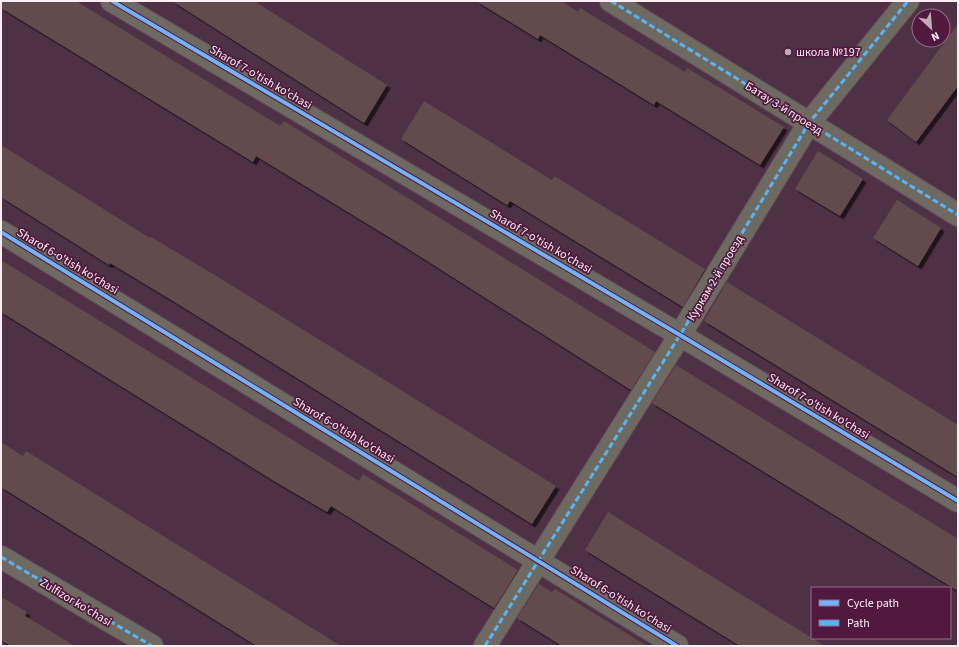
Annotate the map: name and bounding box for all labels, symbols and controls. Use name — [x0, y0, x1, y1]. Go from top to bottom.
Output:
north arrow — [911, 8, 951, 48]
text: N — [929, 28, 942, 45]
street label: Sharof 7-o'tish ko'chasi — [206, 41, 315, 114]
place label: школа №197 — [796, 44, 861, 61]
marker: школа №197 — [783, 47, 793, 57]
street label: Батау 3-й проезд — [742, 78, 826, 139]
street label: Sharof 7-o'tish ko'chasi — [486, 205, 595, 278]
street label: Sharof 6-o'tish ko'chasi — [14, 224, 122, 299]
street label: Куркам 2-й проезд — [683, 232, 748, 324]
street label: Sharof 7-o'tish ko'chasi — [765, 369, 873, 444]
street label: Sharof 6-o'tish ko'chasi — [290, 393, 398, 468]
street label: Sharof 6-o'tish ko'chasi — [567, 562, 674, 637]
street label: Zulfizor ko'chasi — [37, 574, 115, 631]
legend — [811, 587, 951, 639]
text: Cycle path — [847, 595, 899, 612]
text: Path — [847, 615, 870, 632]

